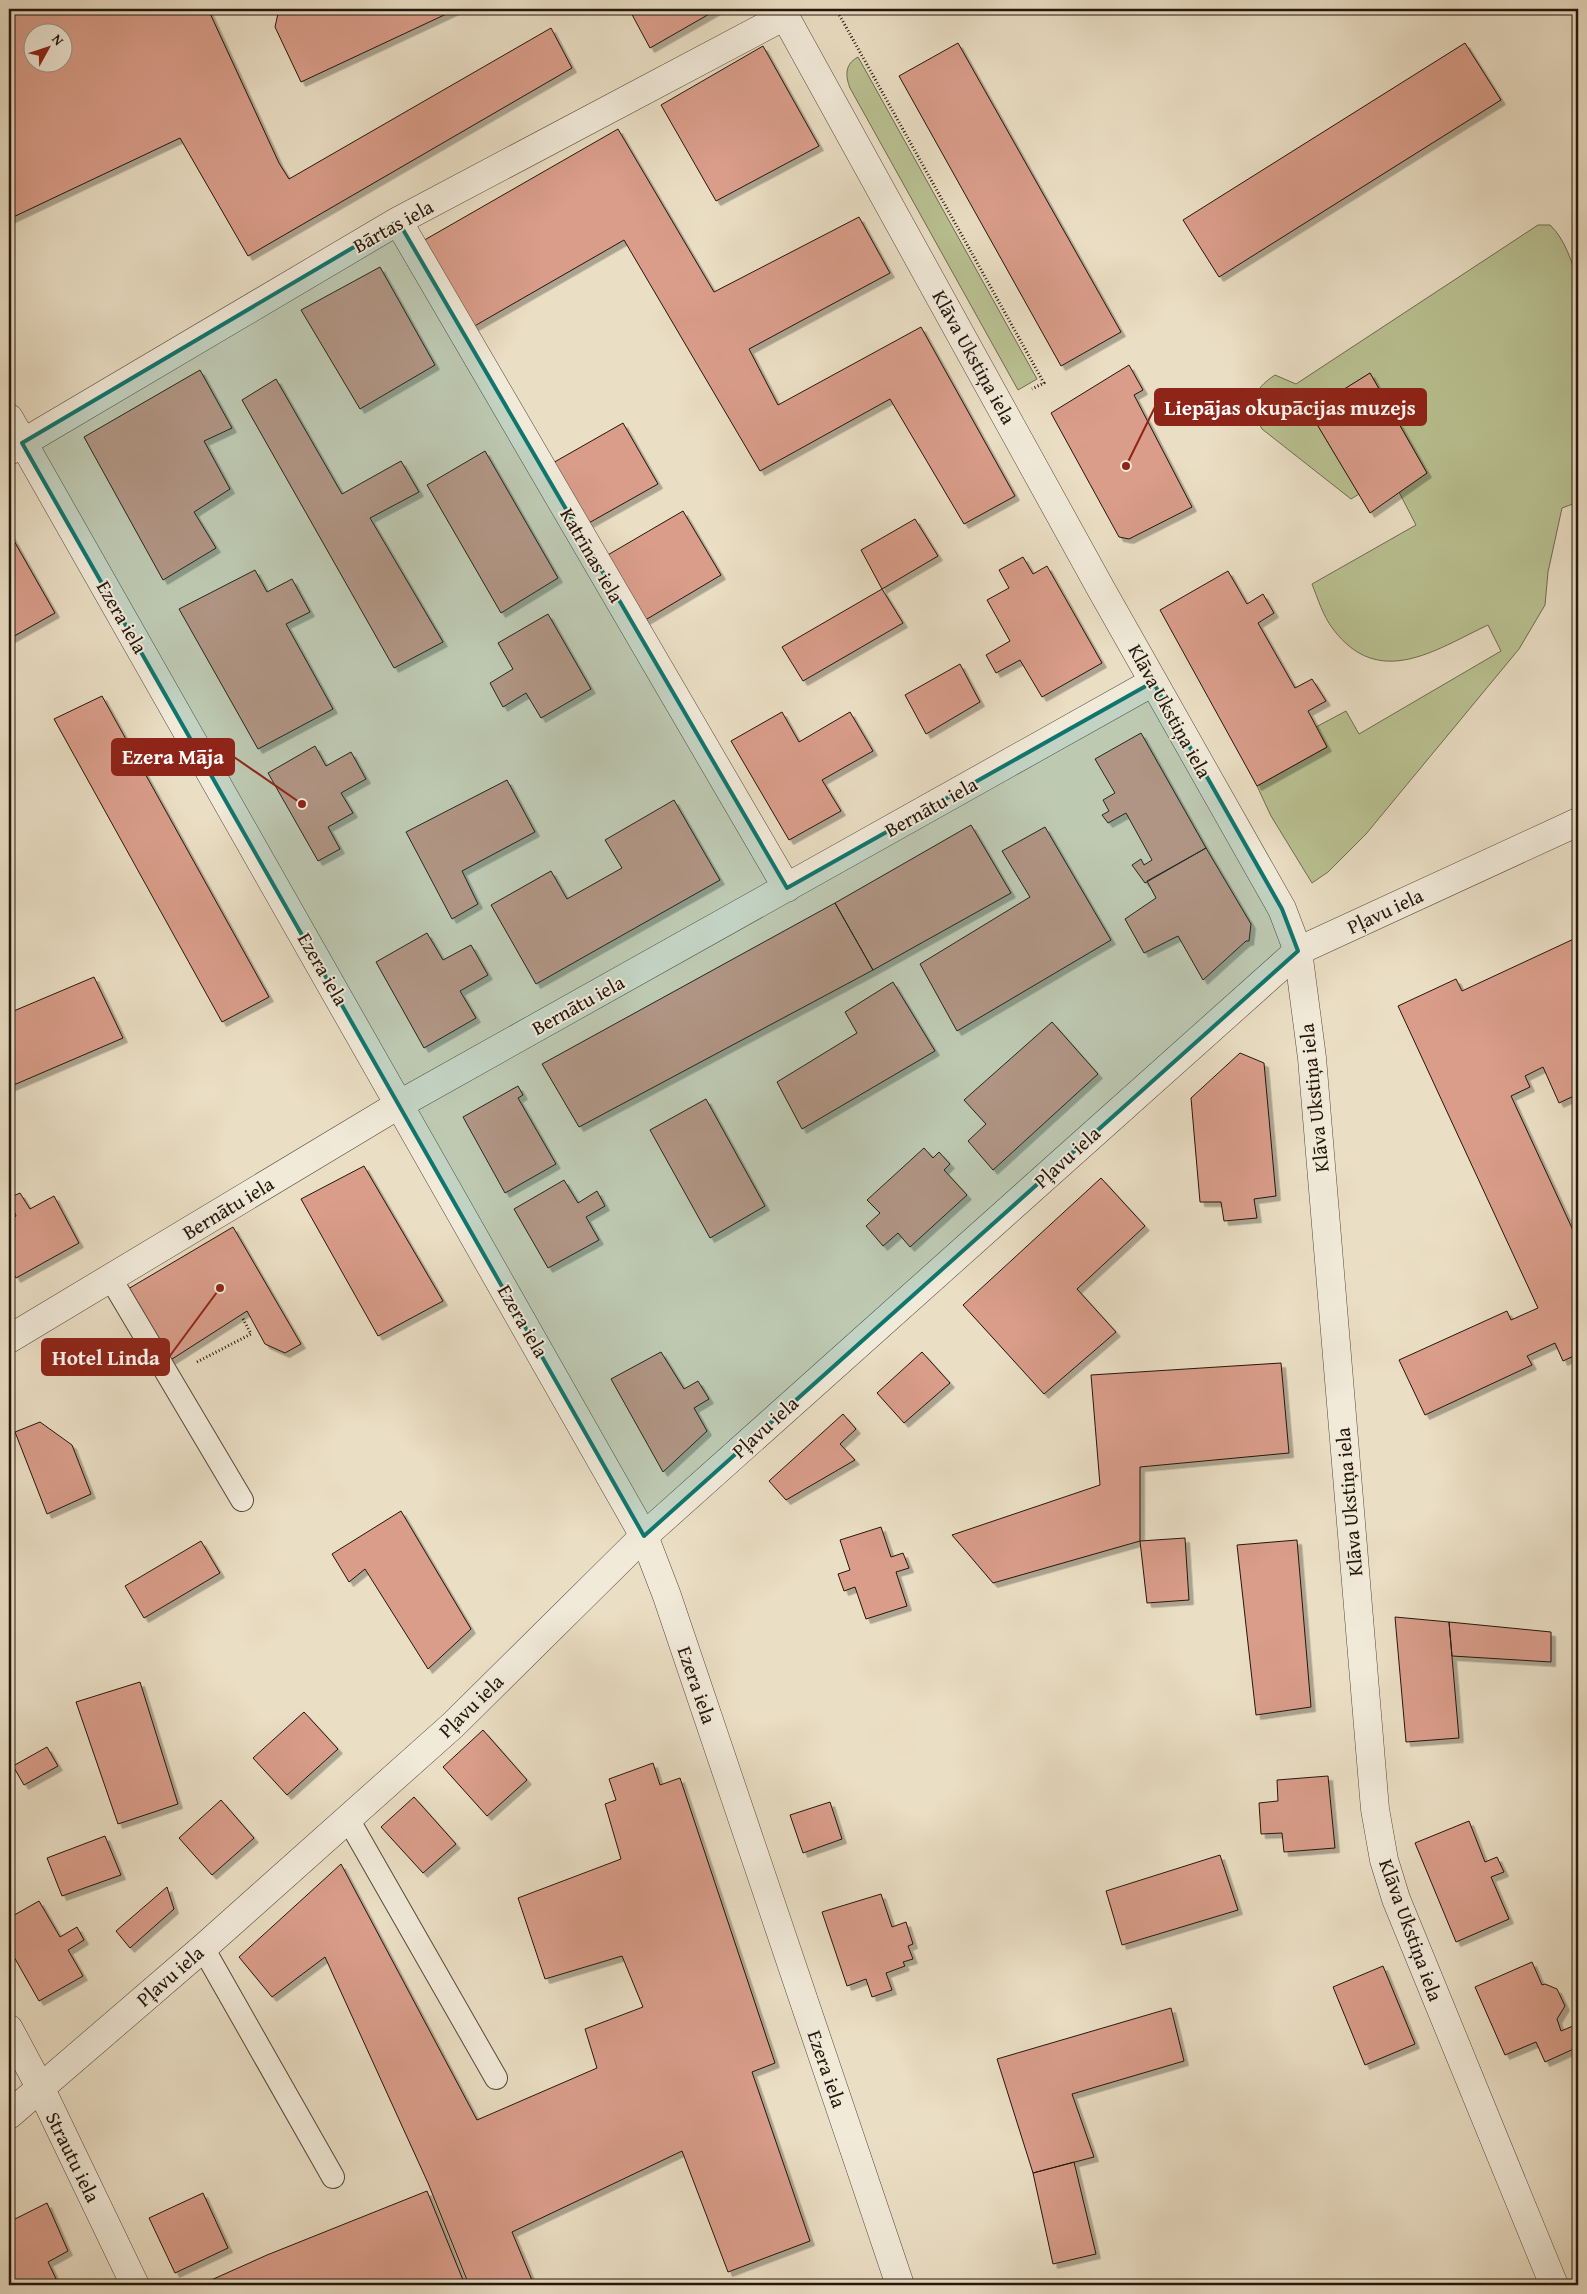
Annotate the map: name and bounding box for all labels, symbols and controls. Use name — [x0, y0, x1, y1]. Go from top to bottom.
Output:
north arrow — [22, 22, 72, 72]
text: N — [47, 30, 69, 50]
street label: Bārtas iela — [347, 191, 439, 260]
street label: Klāva Ukstiņa iela — [926, 284, 1024, 430]
callout: Liepājas okupācijas muzejs — [1155, 389, 1426, 425]
text: Liepājas okupācijas muzejs — [1164, 392, 1416, 423]
street label: Katrīnas iela — [554, 502, 632, 608]
street label: Ezera iela — [90, 575, 155, 659]
street label: Klāva Ukstiņa iela — [1122, 638, 1220, 784]
callout: Ezera Māja — [112, 739, 234, 775]
text: Ezera Māja — [122, 741, 224, 772]
street label: Bernātu iela — [879, 769, 983, 844]
street label: Pļavu iela — [1342, 880, 1428, 941]
street label: Ezera iela — [291, 927, 356, 1011]
street label: Bernātu iela — [526, 967, 630, 1042]
street label: Klāva Ukstiņa iela — [1291, 1022, 1336, 1174]
street label: Pļavu iela — [1027, 1118, 1107, 1194]
street label: Bernātu iela — [177, 1169, 279, 1246]
street label: Ezera iela — [491, 1279, 556, 1363]
callout: Hotel Linda — [42, 1339, 169, 1375]
text: Hotel Linda — [52, 1342, 160, 1373]
street label: Pļavu iela — [725, 1388, 805, 1464]
street label: Klāva Ukstiņa iela — [1327, 1426, 1369, 1578]
street label: Ezera iela — [671, 1642, 724, 1728]
street label: Pļavu iela — [432, 1667, 510, 1744]
street label: Klāva Ukstiņa iela — [1372, 1855, 1451, 2006]
street label: Pļavu iela — [130, 1938, 210, 2013]
street label: Ezera iela — [801, 2026, 854, 2112]
street label: Strautu iela — [39, 2107, 108, 2207]

